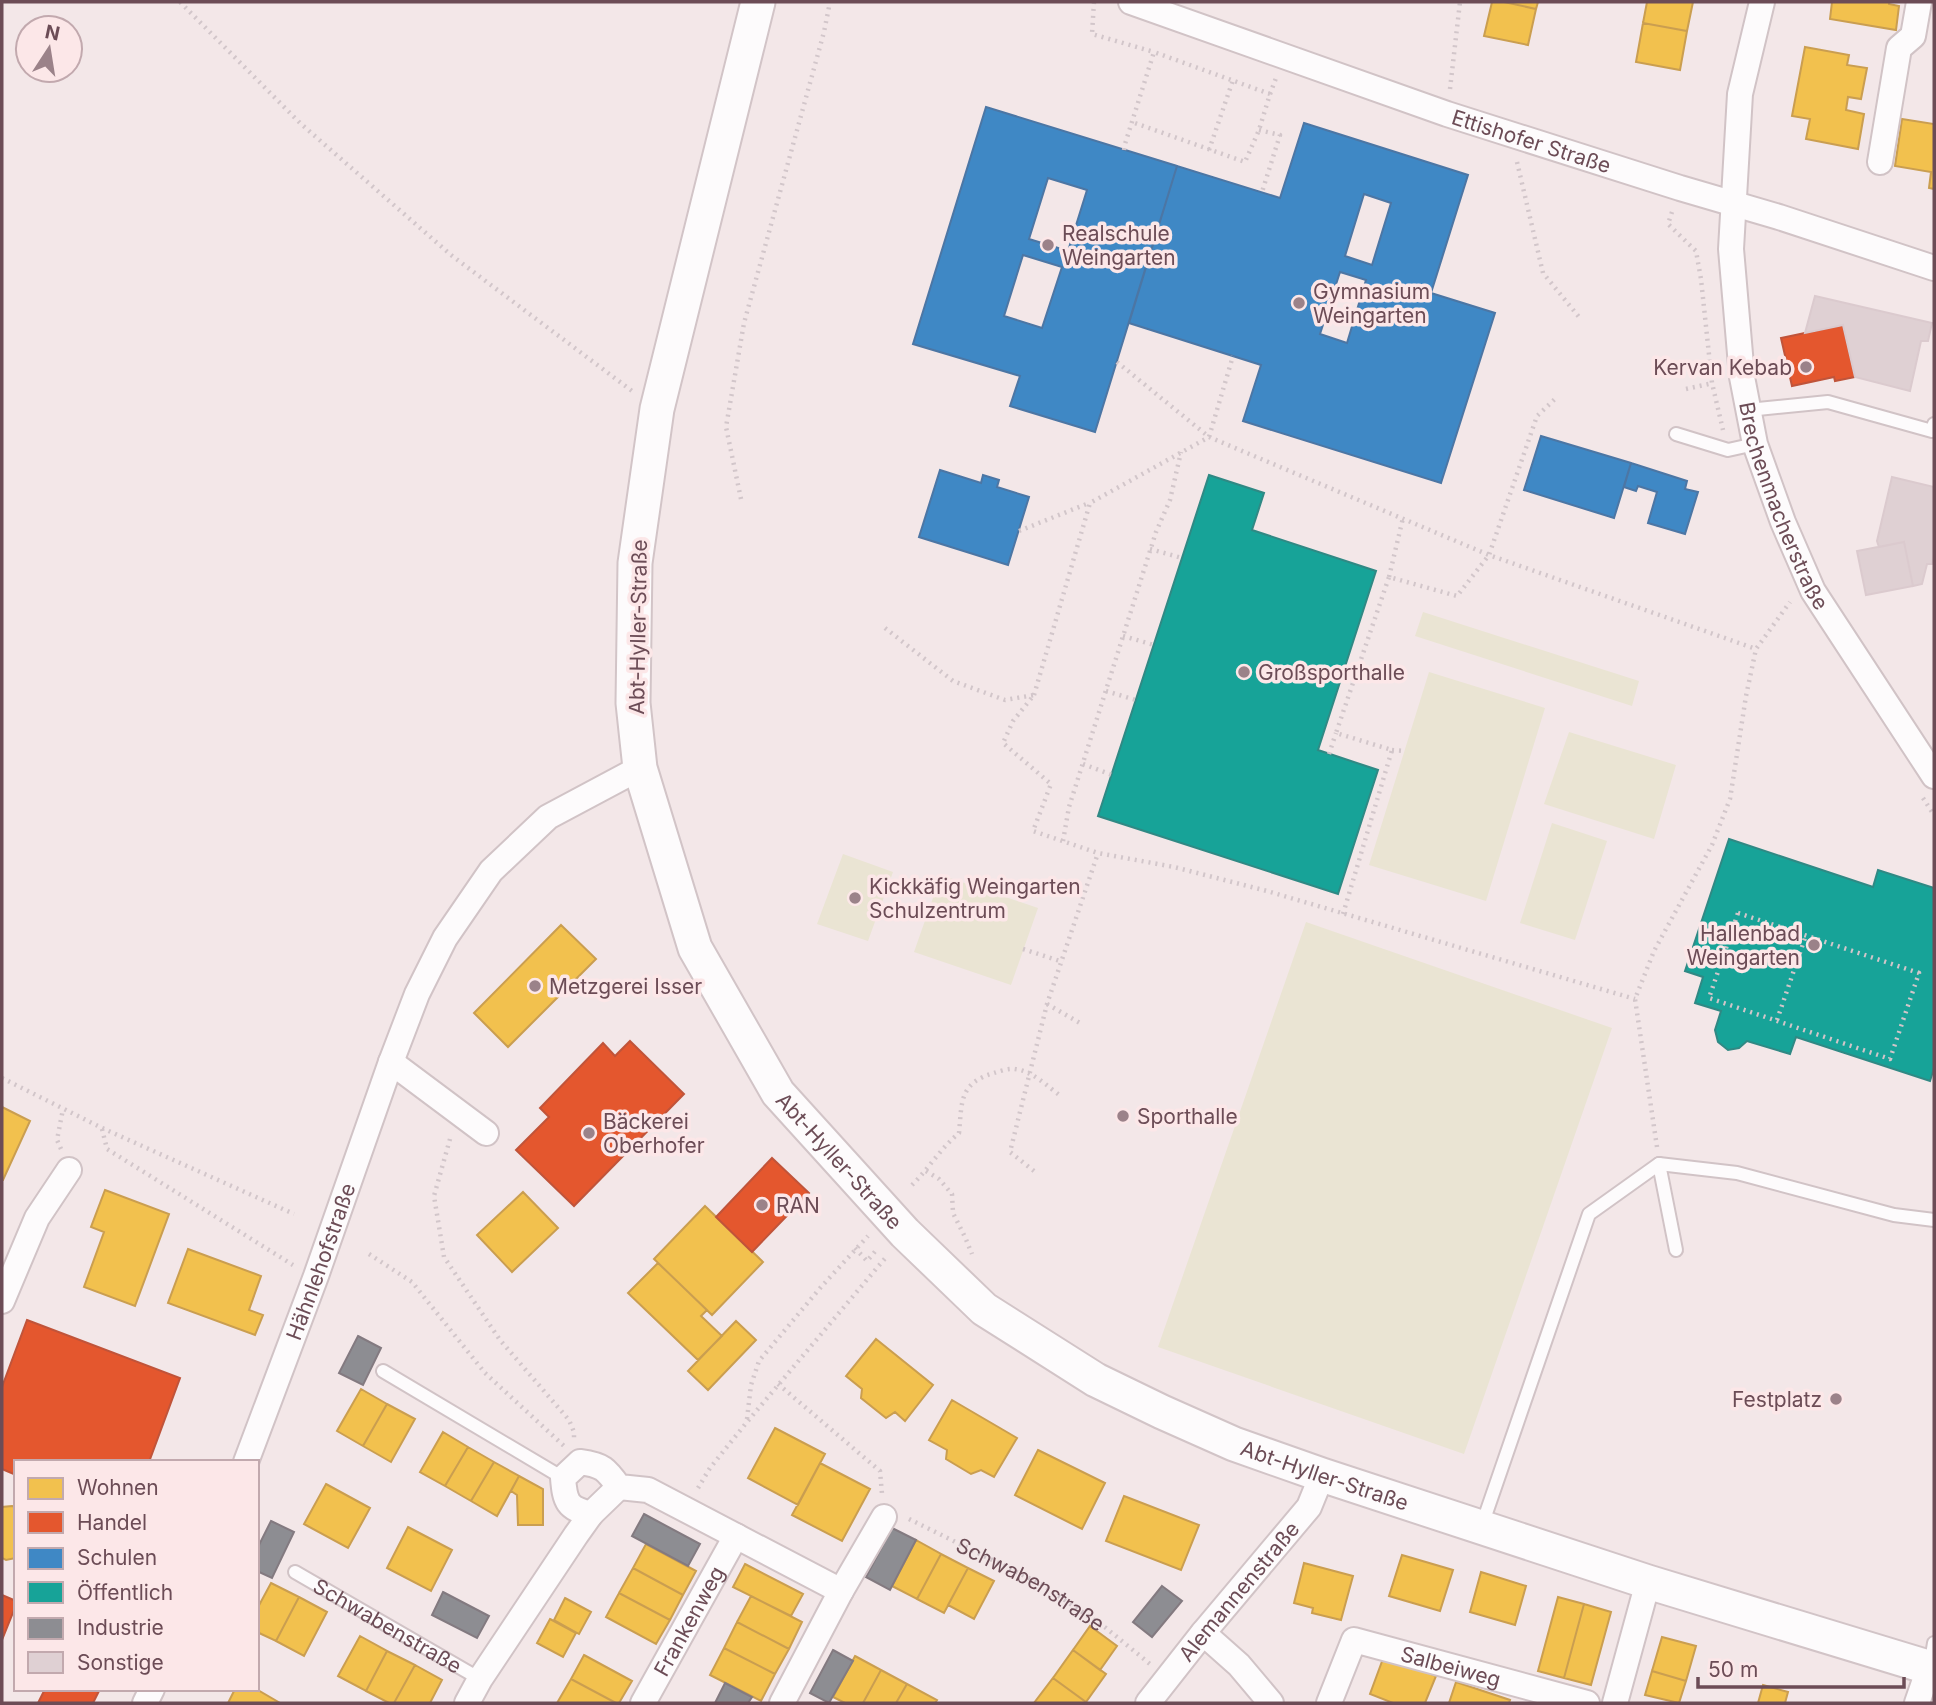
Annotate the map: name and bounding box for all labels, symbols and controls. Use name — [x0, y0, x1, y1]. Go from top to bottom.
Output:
north arrow — [14, 14, 84, 84]
text: N — [43, 20, 62, 46]
street label: Ettishofer Straße — [1449, 104, 1614, 178]
place label: Realschule Weingarten — [1062, 221, 1176, 270]
marker: Realschule Weingarten — [1040, 237, 1056, 253]
place label: Gymnasium Weingarten — [1313, 279, 1430, 328]
marker: Gymnasium Weingarten — [1291, 295, 1307, 311]
place label: Kervan Kebab — [1653, 355, 1792, 380]
marker: Kervan Kebab — [1798, 359, 1814, 375]
street label: Brechenmacherstraße — [1735, 400, 1834, 614]
street label: Abt-Hyller-Straße — [624, 539, 652, 715]
place label: Großsporthalle — [1258, 660, 1405, 685]
marker: Großsporthalle — [1236, 664, 1252, 680]
place label: Kickkäfig Weingarten Schulzentrum — [869, 874, 1081, 923]
marker: Kickkäfig Weingarten Schulzentrum — [847, 890, 863, 906]
place label: Hallenbad Weingarten — [1686, 921, 1800, 970]
marker: Hallenbad Weingarten — [1806, 937, 1822, 953]
place label: Metzgerei Isser — [549, 974, 702, 999]
marker: Metzgerei Isser — [527, 978, 543, 994]
street label: Abt-Hyller-Straße — [771, 1087, 908, 1234]
place label: Sporthalle — [1137, 1104, 1238, 1129]
marker: Sporthalle — [1115, 1108, 1131, 1124]
place label: Bäckerei Oberhofer — [603, 1109, 705, 1158]
marker: Bäckerei Oberhofer — [581, 1125, 597, 1141]
street label: Hähnlehofstraße — [281, 1180, 360, 1343]
place label: RAN — [776, 1193, 820, 1218]
marker: RAN — [754, 1197, 770, 1213]
place label: Festplatz — [1732, 1387, 1822, 1412]
marker: Festplatz — [1828, 1391, 1844, 1407]
street label: Abt-Hyller-Straße — [1238, 1435, 1412, 1515]
legend — [14, 1460, 259, 1691]
text: Wohnen — [77, 1475, 159, 1500]
text: Handel — [77, 1510, 147, 1535]
street label: Alemannenstraße — [1173, 1516, 1304, 1666]
street label: Schwabenstraße — [952, 1532, 1110, 1636]
text: Schulen — [77, 1545, 157, 1570]
street label: Frankenweg — [648, 1562, 729, 1680]
street label: Schwabenstraße — [309, 1573, 466, 1678]
text: Öffentlich — [77, 1580, 173, 1605]
text: Industrie — [77, 1615, 164, 1640]
street label: Salbeiweg — [1398, 1641, 1503, 1692]
scale bar — [1698, 1646, 1904, 1690]
text: Sonstige — [77, 1650, 164, 1675]
text: 50 m — [1708, 1657, 1758, 1682]

